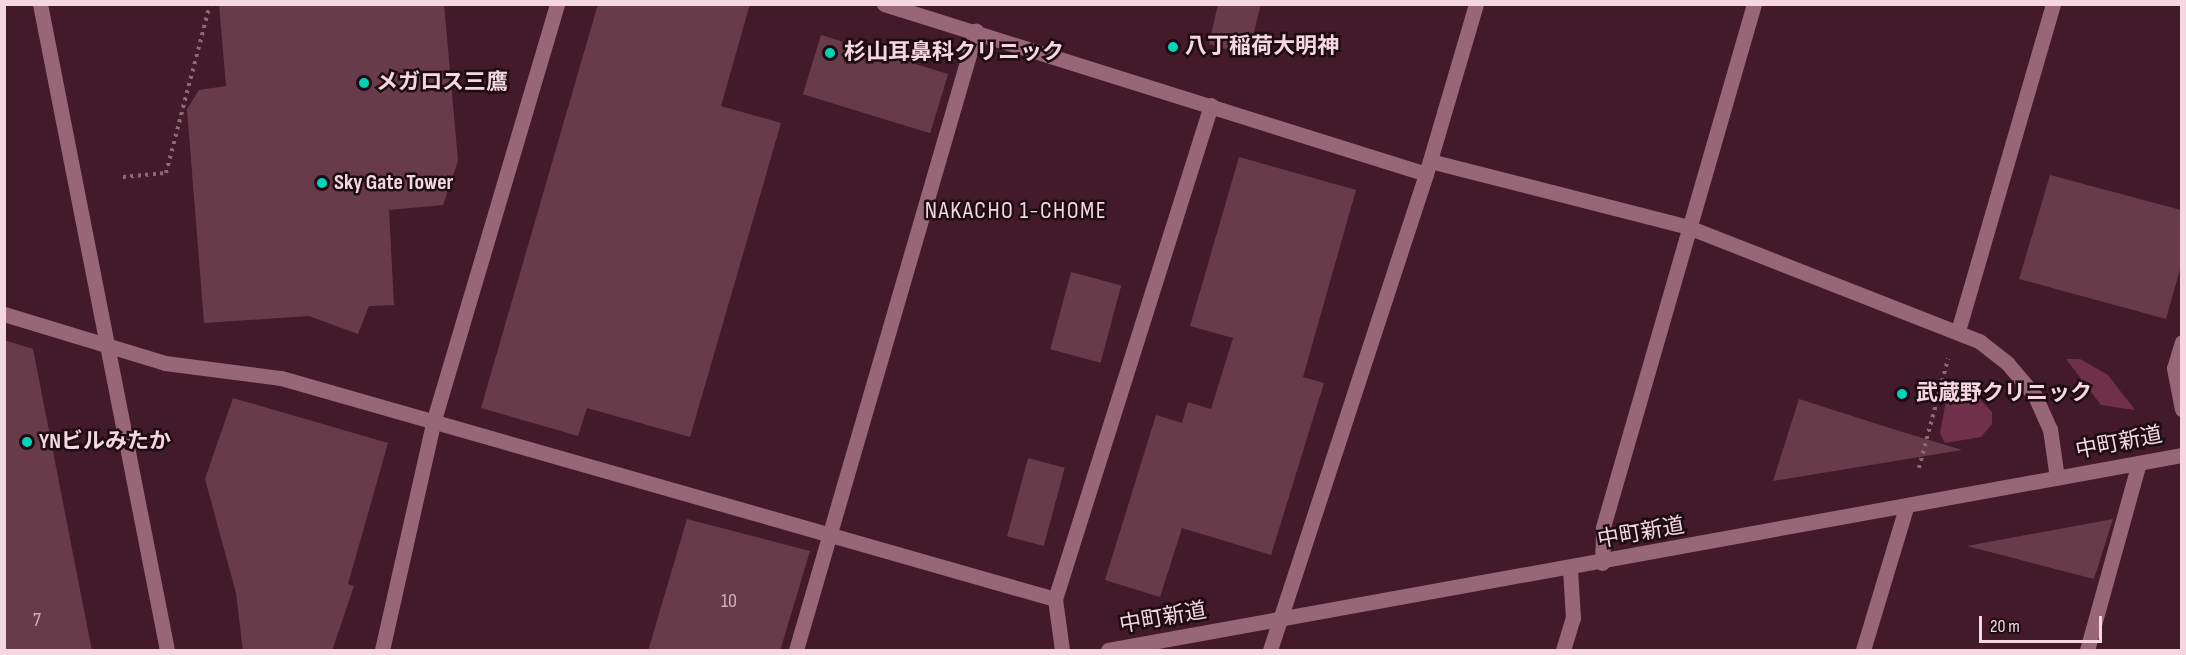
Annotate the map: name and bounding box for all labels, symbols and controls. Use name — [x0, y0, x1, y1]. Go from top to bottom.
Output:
place label: 八丁稲荷大明神 — [1185, 34, 1339, 60]
place label: 杉山耳鼻科クリニック — [844, 40, 1064, 66]
marker: 八丁稲荷大明神 — [1166, 40, 1180, 54]
marker: 杉山耳鼻科クリニック — [821, 44, 839, 62]
place label: メガロス三鷹 — [376, 70, 508, 96]
marker: メガロス三鷹 — [357, 76, 371, 90]
place label: Sky Gate Tower — [334, 170, 453, 196]
marker: Sky Gate Tower — [315, 176, 329, 190]
district label: NAKACHO 1-CHOME — [925, 197, 1107, 225]
place label: 武蔵野クリニック — [1916, 381, 2092, 407]
marker: 武蔵野クリニック — [1893, 385, 1911, 403]
street label: 中町新道 — [2073, 422, 2165, 464]
place label: YNビルみたか — [39, 429, 171, 455]
marker: YNビルみたか — [20, 435, 34, 449]
street label: 中町新道 — [1595, 512, 1687, 554]
house number: 10 — [721, 589, 737, 613]
street label: 中町新道 — [1117, 597, 1209, 639]
scale bar — [1982, 604, 2105, 642]
house number: 7 — [33, 608, 41, 632]
text: 20 m — [1990, 616, 2020, 637]

